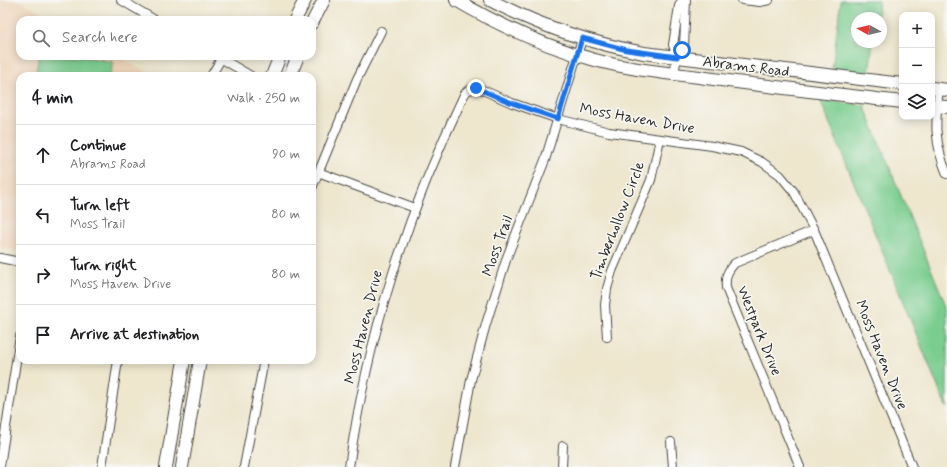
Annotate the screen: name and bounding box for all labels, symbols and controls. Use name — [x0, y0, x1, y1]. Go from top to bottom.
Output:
north arrow — [851, 12, 887, 48]
map controls — [899, 12, 935, 120]
button: + — [899, 12, 935, 48]
search box — [16, 16, 316, 60]
icon: search — [30, 27, 52, 49]
text: Search here — [62, 28, 138, 48]
route start — [673, 41, 691, 59]
button: − — [899, 48, 935, 84]
street label: Abrams Road — [702, 52, 790, 82]
route end — [467, 79, 485, 97]
button: layers — [899, 84, 935, 120]
text: 4 min — [32, 87, 73, 109]
text: Walk · 250 m — [227, 90, 300, 107]
street label: Moss Haven Drive — [578, 99, 696, 139]
text: Continue — [70, 136, 126, 156]
icon: ahead — [32, 144, 54, 166]
text: 90 m — [272, 146, 300, 163]
text: Abrams Road — [70, 156, 146, 173]
street label: Timberhollow Circle — [586, 159, 650, 283]
text: Turn left — [70, 196, 130, 216]
icon: left — [32, 204, 54, 226]
text: 80 m — [271, 206, 300, 223]
street label: Moss Trail — [478, 213, 518, 279]
text: Moss Trail — [70, 216, 125, 233]
text: Turn right — [70, 256, 137, 276]
icon: right — [32, 264, 54, 286]
text: 80 m — [271, 266, 300, 283]
street label: Moss Haven Drive — [340, 268, 388, 386]
text: Moss Haven Drive — [70, 276, 171, 293]
street label: Westpark Drive — [732, 283, 786, 379]
street label: Moss Haven Drive — [850, 297, 912, 413]
icon: arrive — [32, 324, 54, 346]
text: Arrive at destination — [70, 325, 199, 345]

